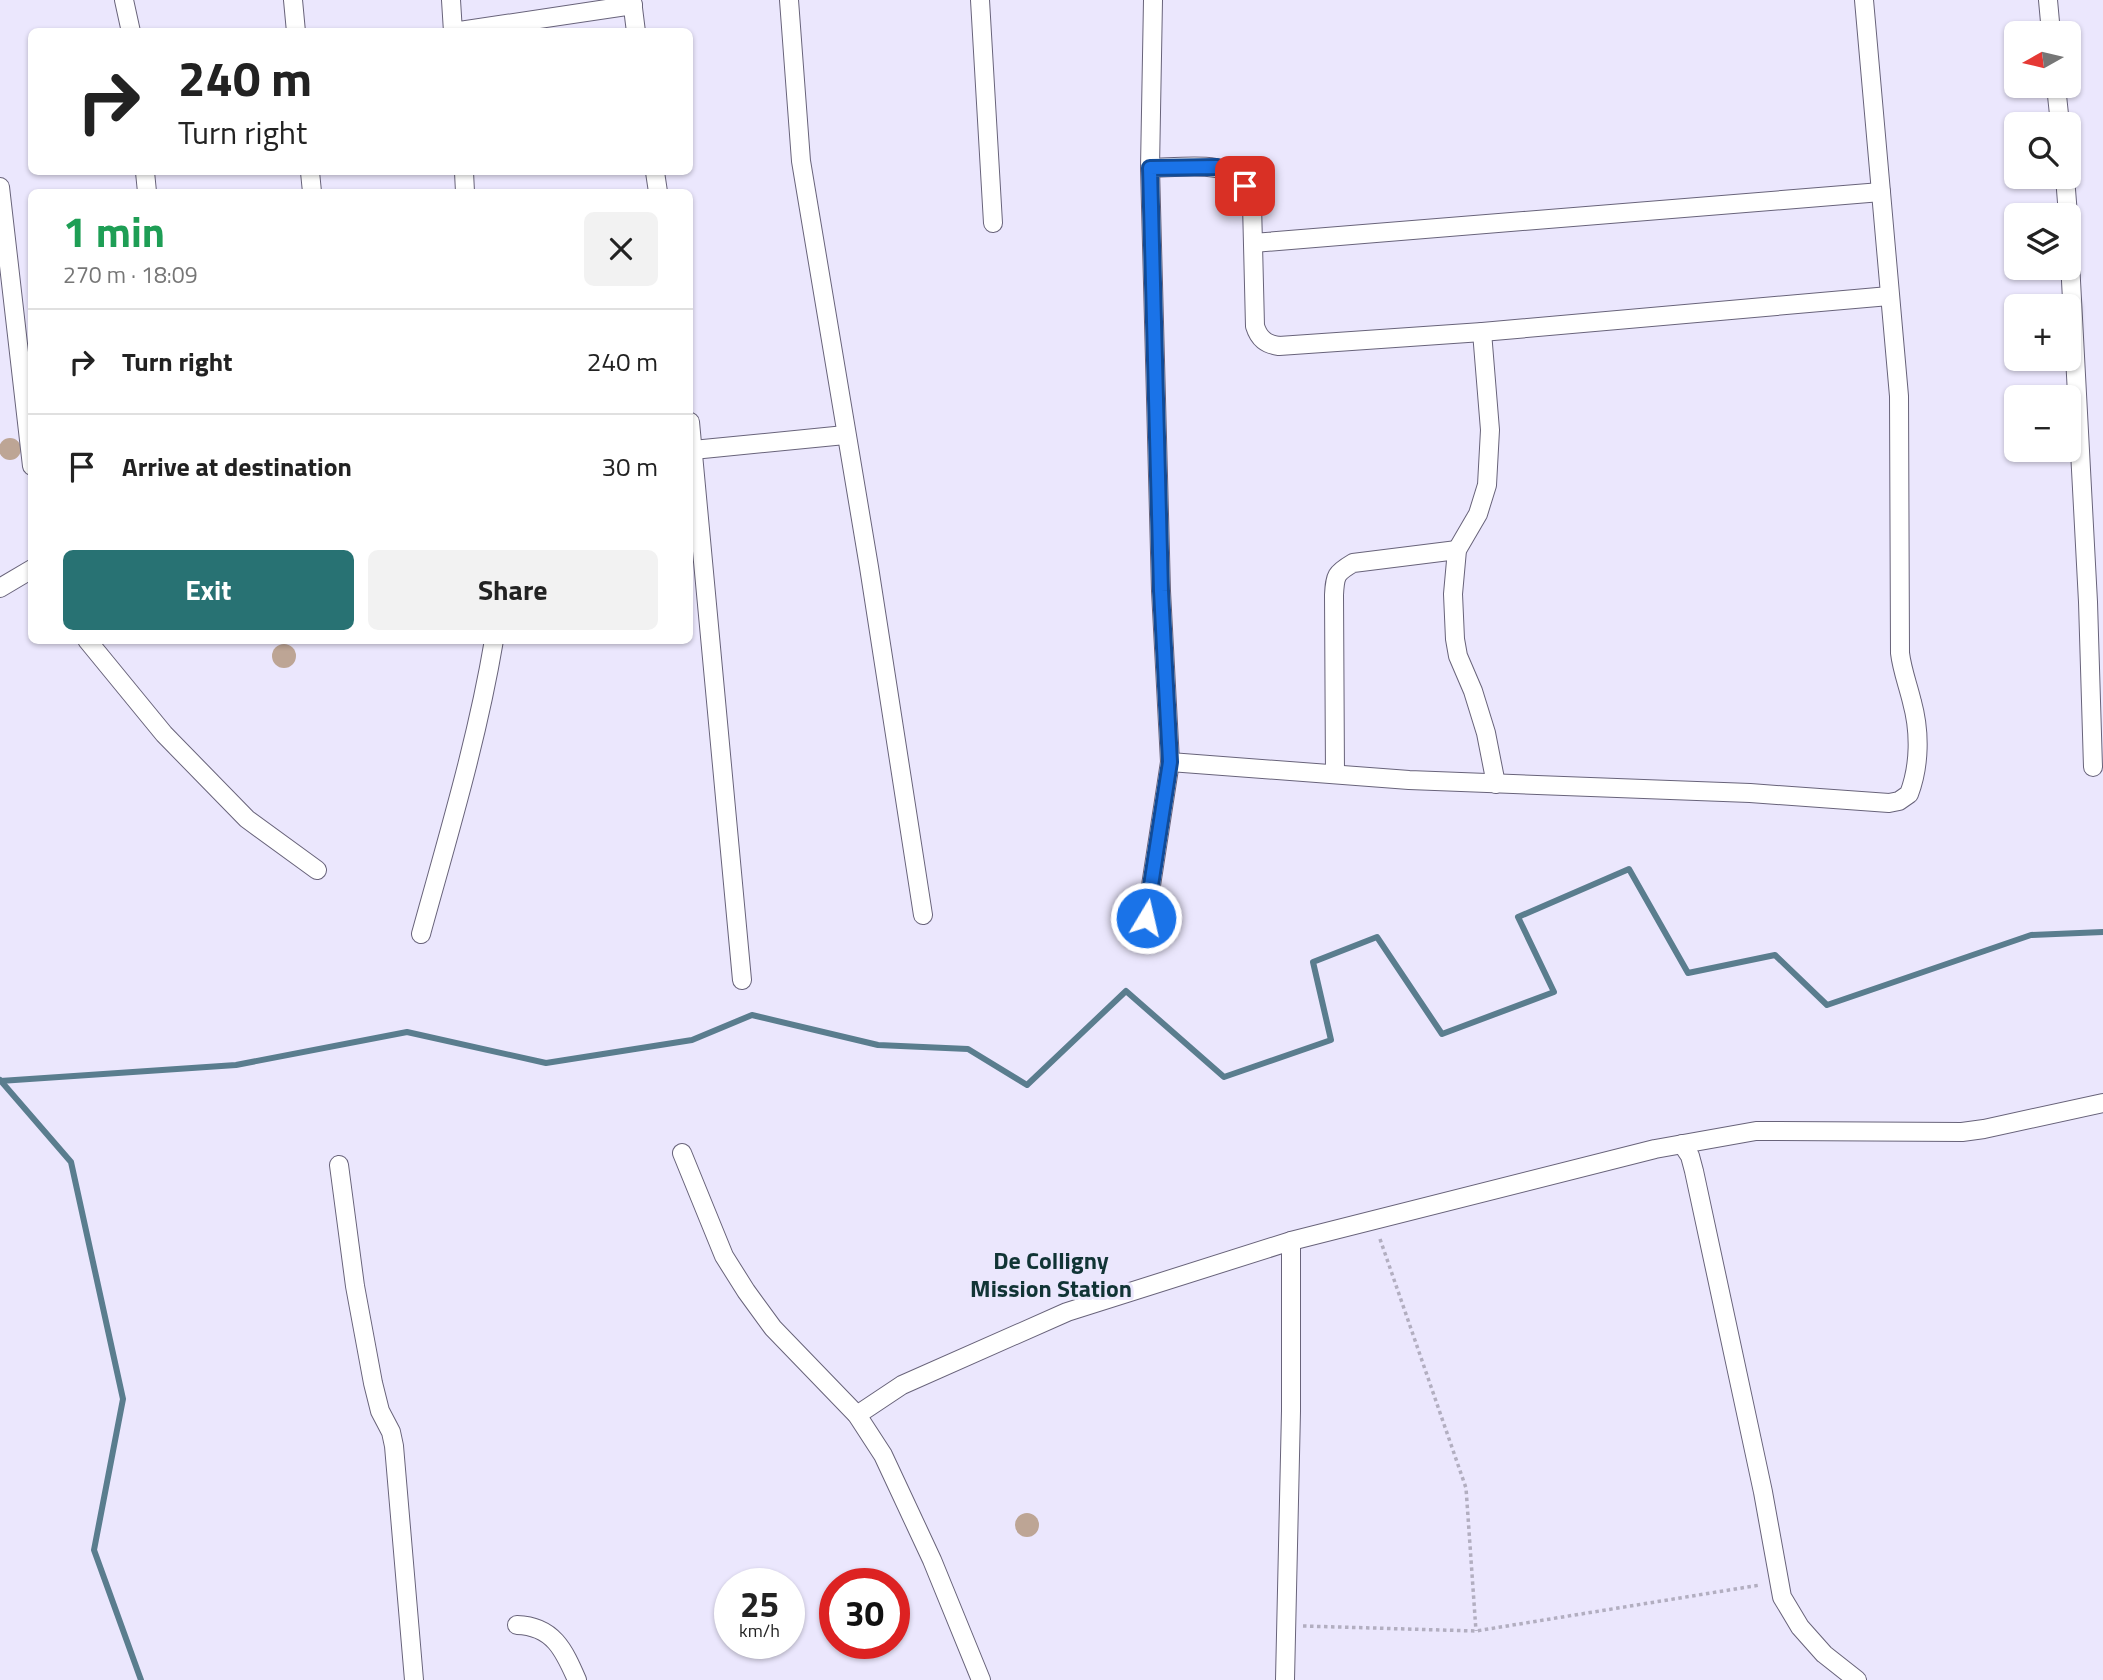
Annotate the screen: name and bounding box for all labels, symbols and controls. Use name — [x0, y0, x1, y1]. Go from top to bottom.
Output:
north arrow — [2004, 21, 2081, 98]
map controls — [2004, 21, 2081, 462]
text: 240 m — [178, 40, 312, 115]
icon: right — [63, 56, 154, 147]
text: Turn right — [178, 108, 307, 156]
button: search — [2004, 112, 2081, 189]
pin — [1215, 156, 1275, 216]
icon: arrive — [1226, 167, 1264, 205]
text: 1 min — [63, 199, 165, 263]
button: layers — [2004, 203, 2081, 280]
button: close — [584, 212, 658, 286]
text: 270 m · 18:09 — [63, 257, 198, 292]
button: + — [2004, 294, 2081, 371]
text: Turn right — [122, 342, 233, 381]
text: 240 m — [587, 342, 658, 381]
icon: right — [63, 343, 101, 381]
button: − — [2004, 385, 2081, 462]
text: Arrive at destination — [122, 447, 352, 486]
text: 30 m — [601, 447, 658, 486]
icon: arrive — [63, 448, 101, 486]
button: Exit — [63, 550, 354, 630]
button: Share — [368, 550, 658, 630]
position arrow — [1109, 881, 1183, 955]
district label: De Colligny Mission Station — [970, 1242, 1132, 1306]
speed limit sign: 30 — [819, 1568, 910, 1659]
text: 25 — [740, 1577, 779, 1631]
text: km/h — [739, 1617, 780, 1644]

